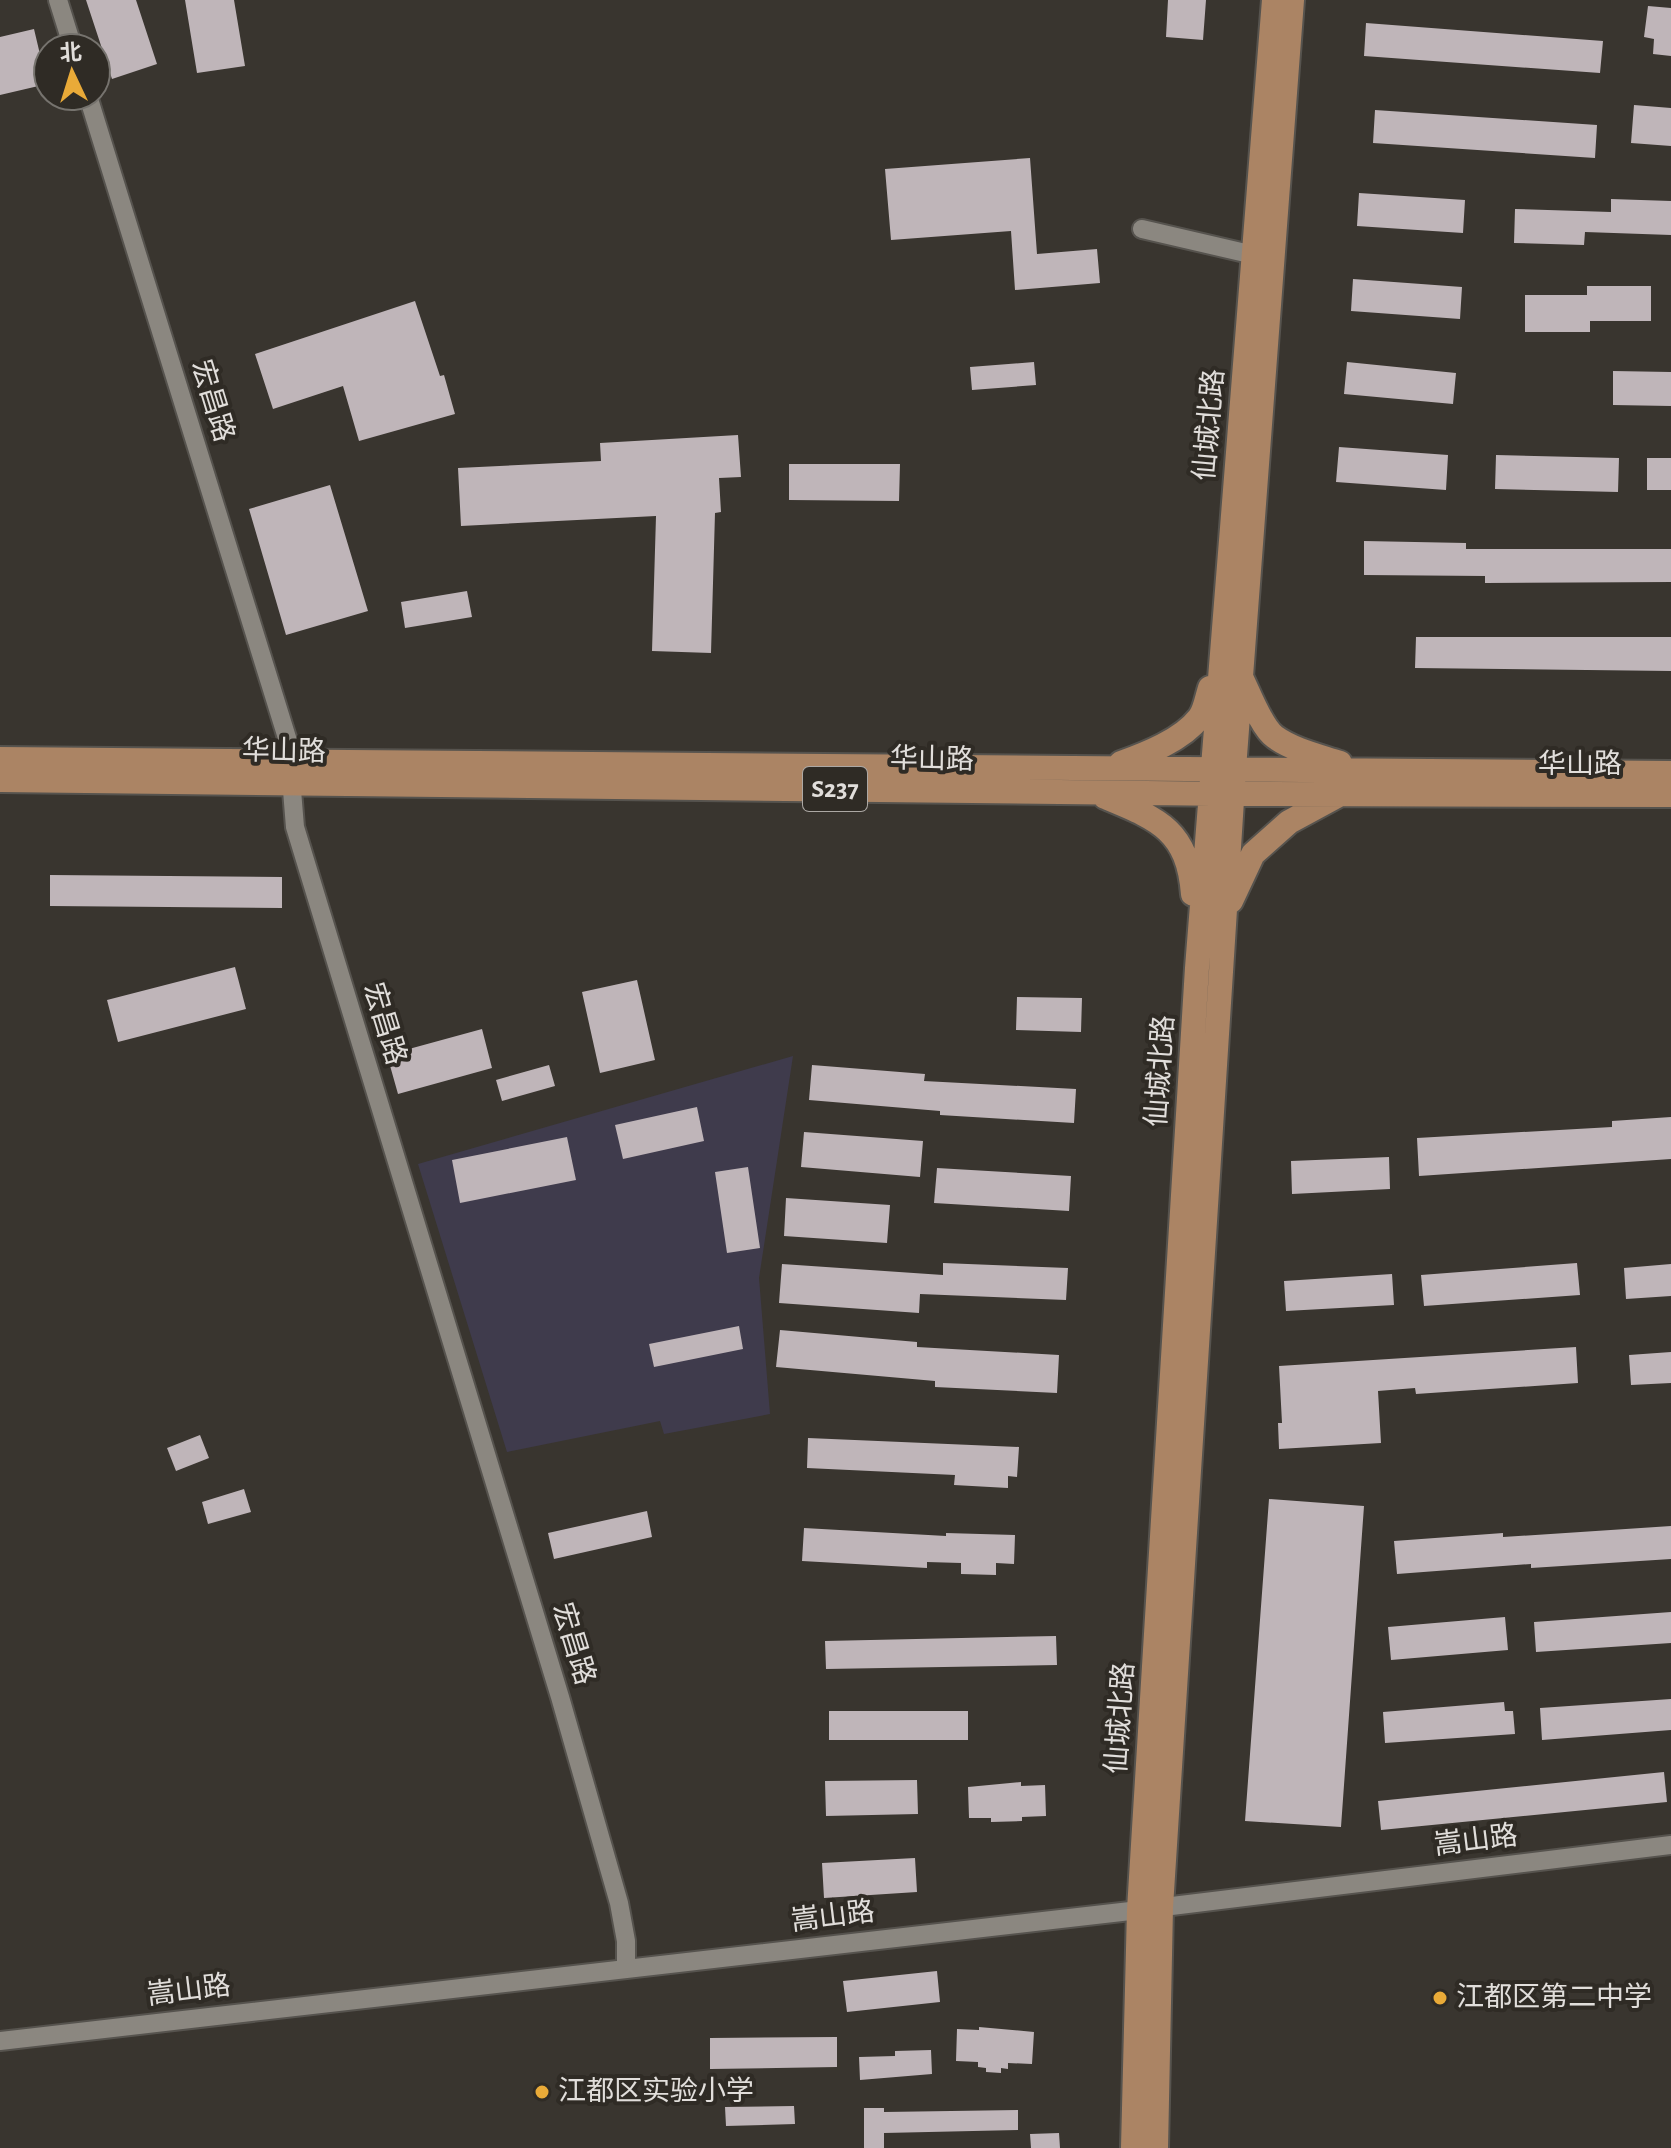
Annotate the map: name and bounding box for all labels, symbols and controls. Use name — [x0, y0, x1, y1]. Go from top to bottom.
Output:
north arrow — [32, 32, 112, 112]
text: 北 — [59, 40, 82, 65]
street label: 宏昌路 — [186, 356, 240, 445]
street label: 仙城北路 — [1189, 368, 1229, 482]
street label: 华山路 — [242, 735, 326, 767]
street label: 华山路 — [890, 743, 974, 775]
street label: 华山路 — [1538, 749, 1622, 779]
road number: S237 — [803, 767, 867, 811]
street label: 宏昌路 — [358, 979, 412, 1068]
street label: 仙城北路 — [1141, 1014, 1179, 1128]
street label: 宏昌路 — [547, 1599, 601, 1688]
street label: 仙城北路 — [1101, 1661, 1139, 1775]
street label: 嵩山路 — [1432, 1820, 1519, 1860]
street label: 嵩山路 — [789, 1896, 876, 1936]
street label: 嵩山路 — [145, 1970, 232, 2010]
place label: 江都区第二中学 — [1456, 1982, 1652, 2012]
marker: 江都区第二中学 — [1431, 1989, 1449, 2007]
place label: 江都区实验小学 — [558, 2076, 754, 2106]
marker: 江都区实验小学 — [533, 2083, 551, 2101]

